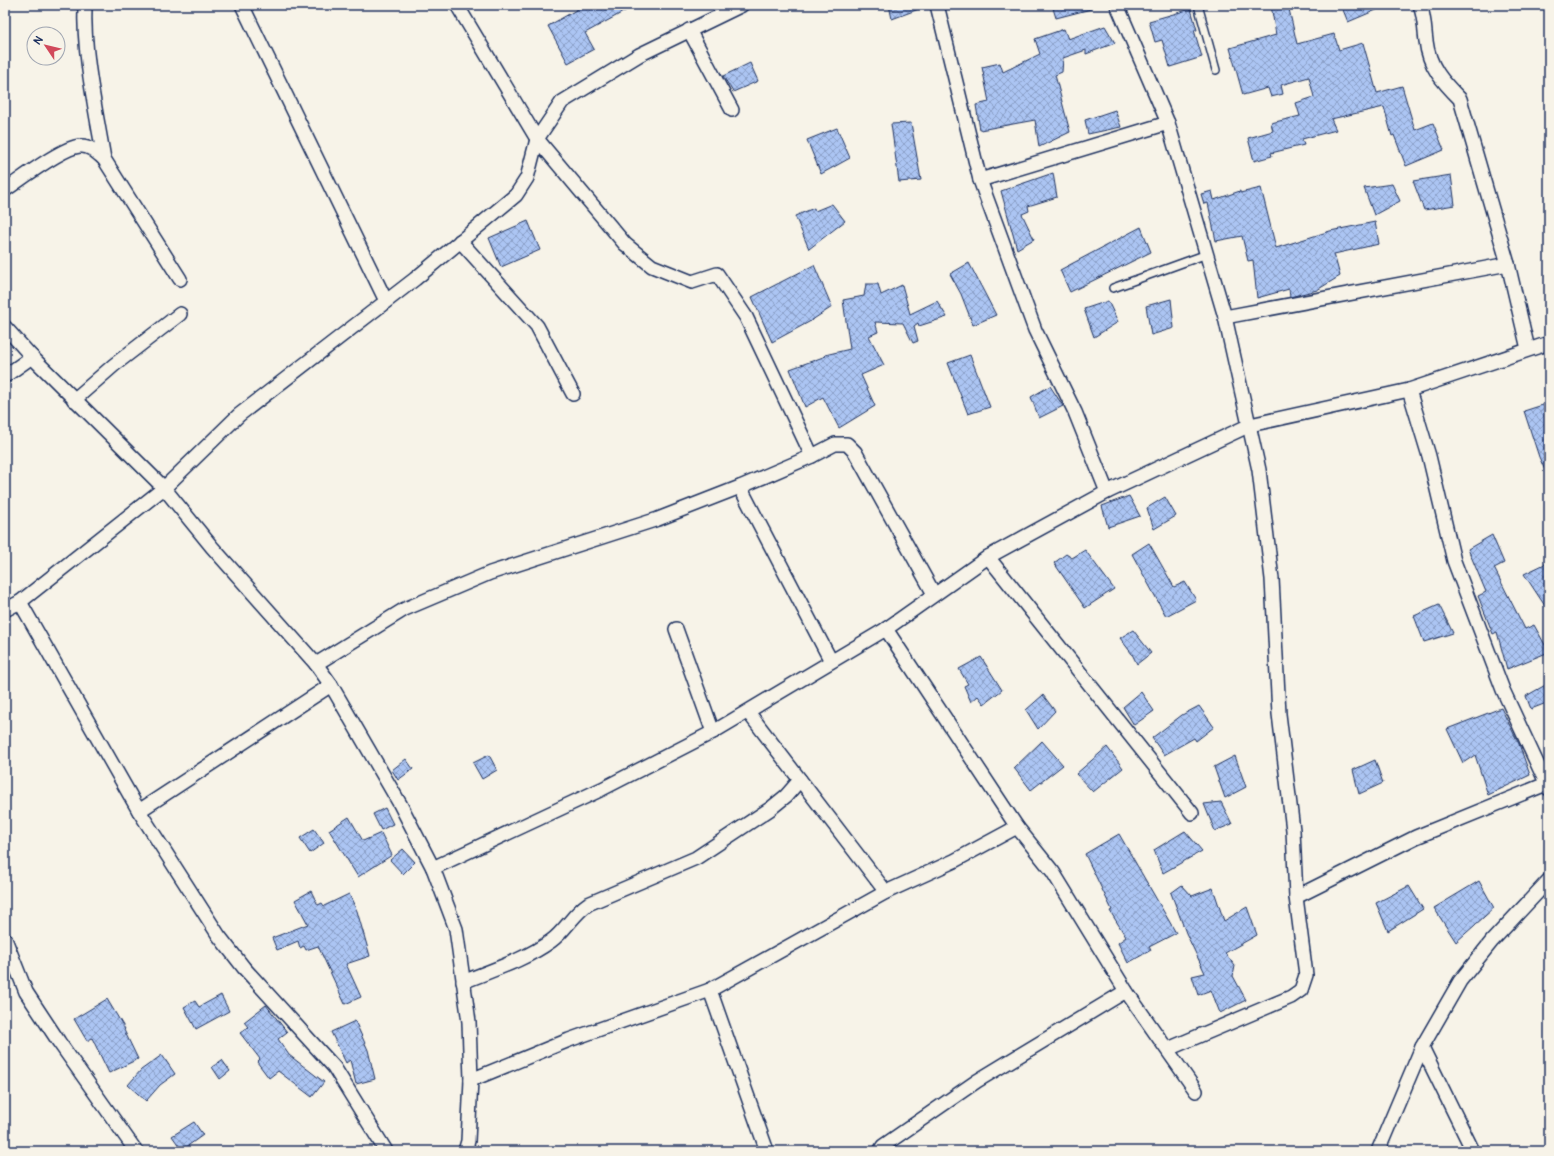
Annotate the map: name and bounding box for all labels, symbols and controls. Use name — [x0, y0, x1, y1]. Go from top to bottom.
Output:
north arrow — [26, 26, 66, 66]
text: N — [31, 33, 46, 47]

